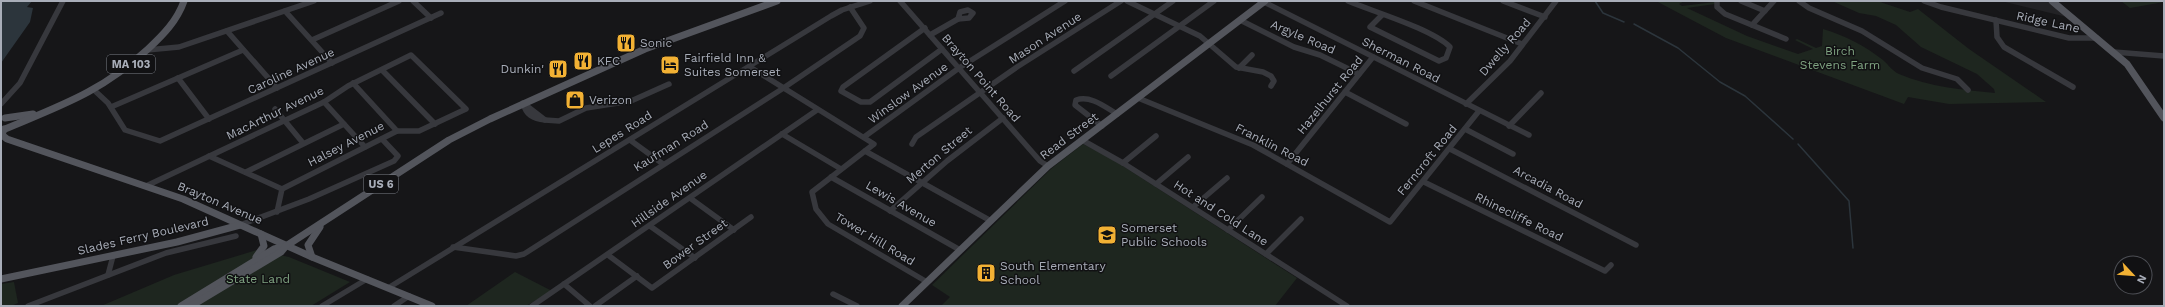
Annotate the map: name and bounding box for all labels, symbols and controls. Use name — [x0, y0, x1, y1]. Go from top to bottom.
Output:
street label: Ridge Lane — [2015, 8, 2081, 36]
street label: Mason Avenue — [1006, 9, 1084, 67]
street label: Dwelly Road — [1476, 15, 1534, 79]
street label: Argyle Road — [1268, 17, 1338, 57]
street label: Brayton Point Road — [939, 31, 1023, 125]
restaurant icon: Sonic — [615, 32, 637, 54]
street label: Sherman Road — [1360, 34, 1442, 86]
place label: Sonic — [640, 36, 673, 50]
park label: Birch Stevens Farm — [1800, 44, 1880, 72]
street label: Caroline Avenue — [245, 45, 337, 97]
restaurant icon: KFC — [572, 50, 594, 72]
place label: Fairfield Inn & Suites Somerset — [684, 51, 781, 79]
street label: Hazelhurst Road — [1294, 53, 1366, 137]
place label: KFC — [597, 54, 620, 68]
hotel icon: Fairfield Inn & Suites Somerset — [659, 54, 681, 76]
road number: MA 103 — [107, 55, 155, 73]
restaurant icon: Dunkin' — [547, 58, 569, 80]
street label: Winslow Avenue — [865, 59, 951, 127]
place label: Dunkin' — [501, 62, 544, 76]
street label: MacArthur Avenue — [224, 83, 326, 143]
shop icon: Verizon — [564, 89, 586, 111]
place label: Verizon — [589, 93, 632, 107]
street label: Lepes Road — [589, 108, 655, 156]
street label: Read Street — [1037, 110, 1101, 162]
street label: Kaufman Road — [631, 117, 711, 175]
street label: Halsey Avenue — [305, 119, 387, 169]
street label: Franklin Road — [1233, 121, 1311, 169]
street label: Ferncroft Road — [1394, 122, 1460, 198]
street label: Merton Street — [903, 123, 975, 187]
street label: Arcadia Road — [1511, 163, 1585, 211]
street label: Hillside Avenue — [628, 168, 710, 230]
road number: US 6 — [364, 175, 398, 193]
street label: Hot and Cold Lane — [1171, 177, 1271, 249]
street label: Lewis Avenue — [863, 178, 939, 230]
street label: Brayton Avenue — [175, 179, 265, 227]
street label: Rhinecliffe Road — [1473, 190, 1565, 244]
street label: Tower Hill Road — [833, 210, 917, 268]
street label: Slades Ferry Boulevard — [76, 214, 210, 258]
street label: Bower Street — [660, 216, 730, 272]
place label: Somerset Public Schools — [1121, 221, 1207, 249]
school or university icon: Somerset Public Schools — [1096, 224, 1118, 246]
north arrow — [2113, 255, 2153, 295]
place label: South Elementary School — [1000, 259, 1107, 287]
building icon: South Elementary School — [975, 262, 997, 284]
park label: State Land — [226, 272, 290, 286]
text: N — [2134, 273, 2149, 286]

